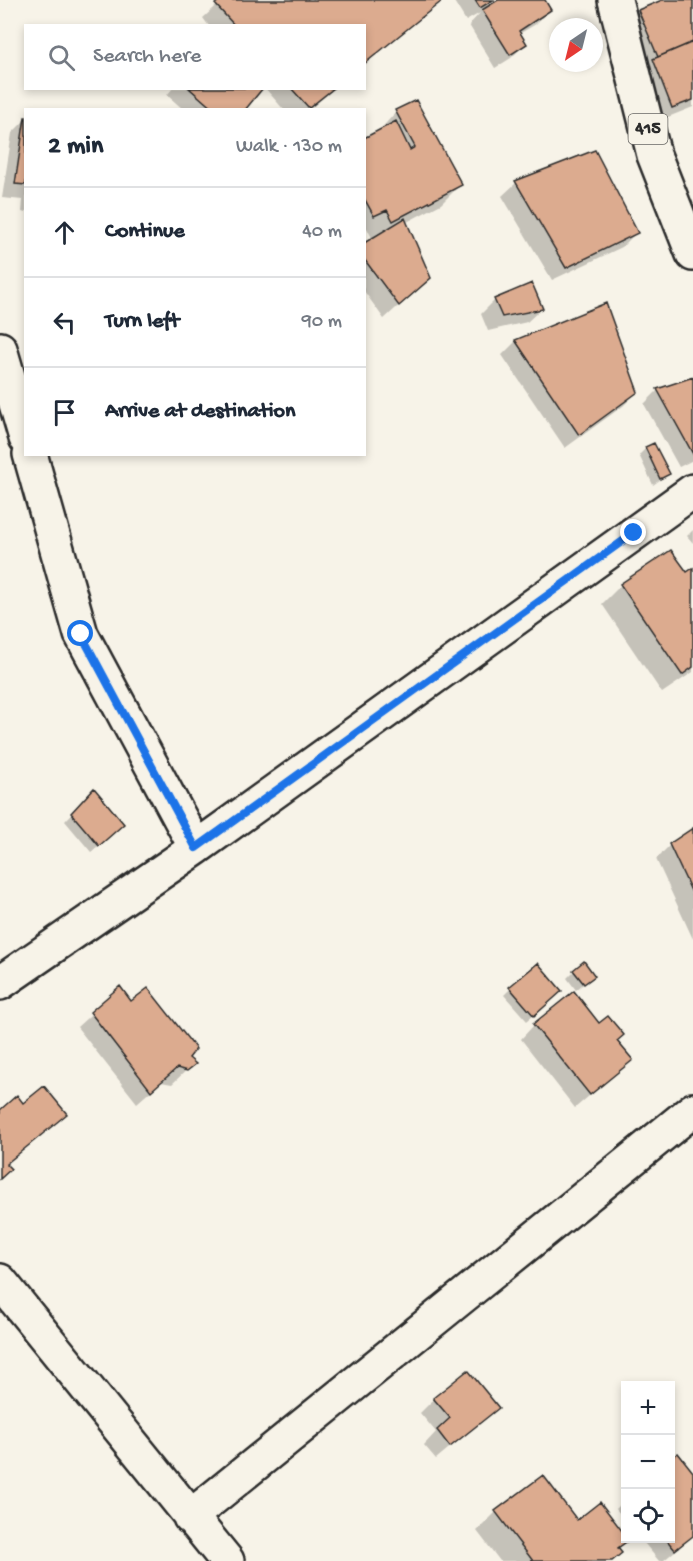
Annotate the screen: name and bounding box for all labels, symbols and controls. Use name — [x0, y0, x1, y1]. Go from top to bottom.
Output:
north arrow — [549, 18, 603, 72]
search box — [24, 24, 366, 90]
icon: search — [45, 41, 78, 74]
text: Search here — [93, 44, 201, 70]
road number: 415 — [628, 114, 668, 144]
text: 2 min — [48, 132, 103, 163]
text: Walk · 130 m — [236, 136, 342, 159]
icon: ahead — [48, 216, 81, 249]
text: Continue — [105, 219, 185, 245]
text: 40 m — [302, 221, 342, 244]
icon: left — [48, 306, 81, 339]
text: Turn left — [105, 309, 179, 335]
text: 90 m — [302, 311, 342, 334]
icon: arrive — [48, 396, 81, 429]
text: Arrive at destination — [105, 399, 295, 425]
route end — [620, 519, 646, 545]
route start — [67, 620, 93, 646]
map controls — [621, 1381, 675, 1543]
button: + — [621, 1381, 675, 1435]
button: − — [621, 1435, 675, 1489]
button: locate — [621, 1489, 675, 1543]

